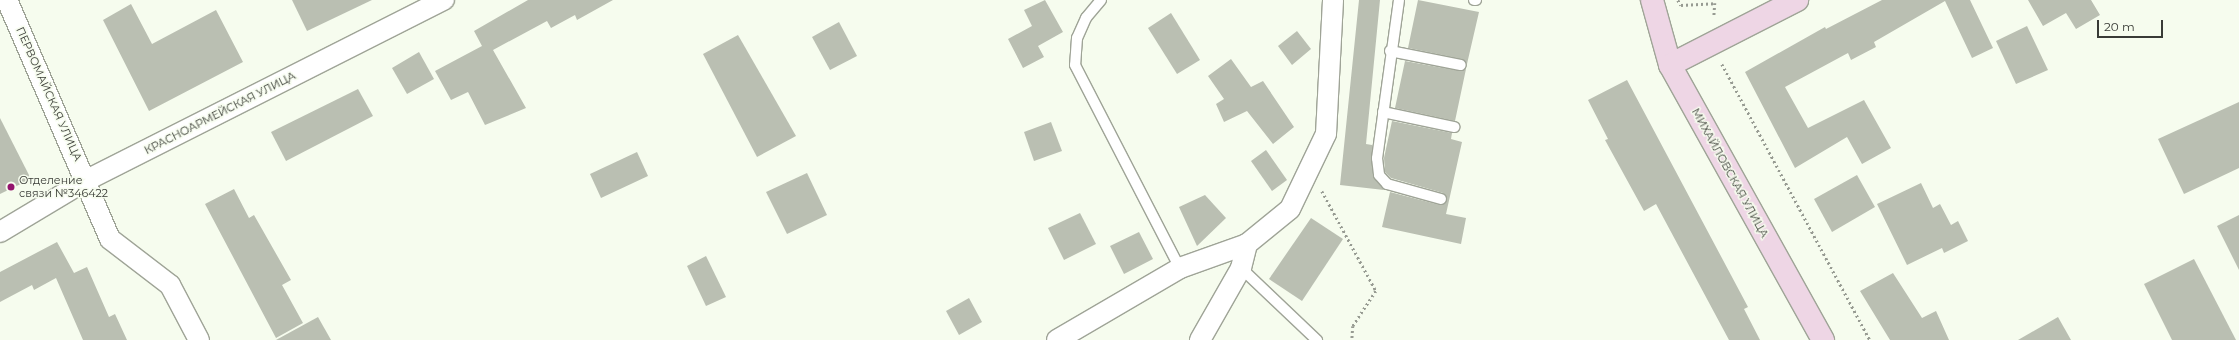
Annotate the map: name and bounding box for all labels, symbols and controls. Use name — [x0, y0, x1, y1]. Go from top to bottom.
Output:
scale bar — [2099, 12, 2165, 38]
text: 20 m — [2104, 19, 2135, 34]
street label: ПЕРВОМАЙСКАЯ УЛИЦА — [13, 25, 85, 163]
street label: КРАСНОАРМЕЙСКАЯ УЛИЦА — [142, 69, 298, 157]
street label: МИХАЙЛОВСКАЯ УЛИЦА — [1689, 106, 1771, 240]
place label: Отделение связи №346422 — [19, 174, 108, 200]
marker: Отделение связи №346422 — [6, 182, 16, 192]

